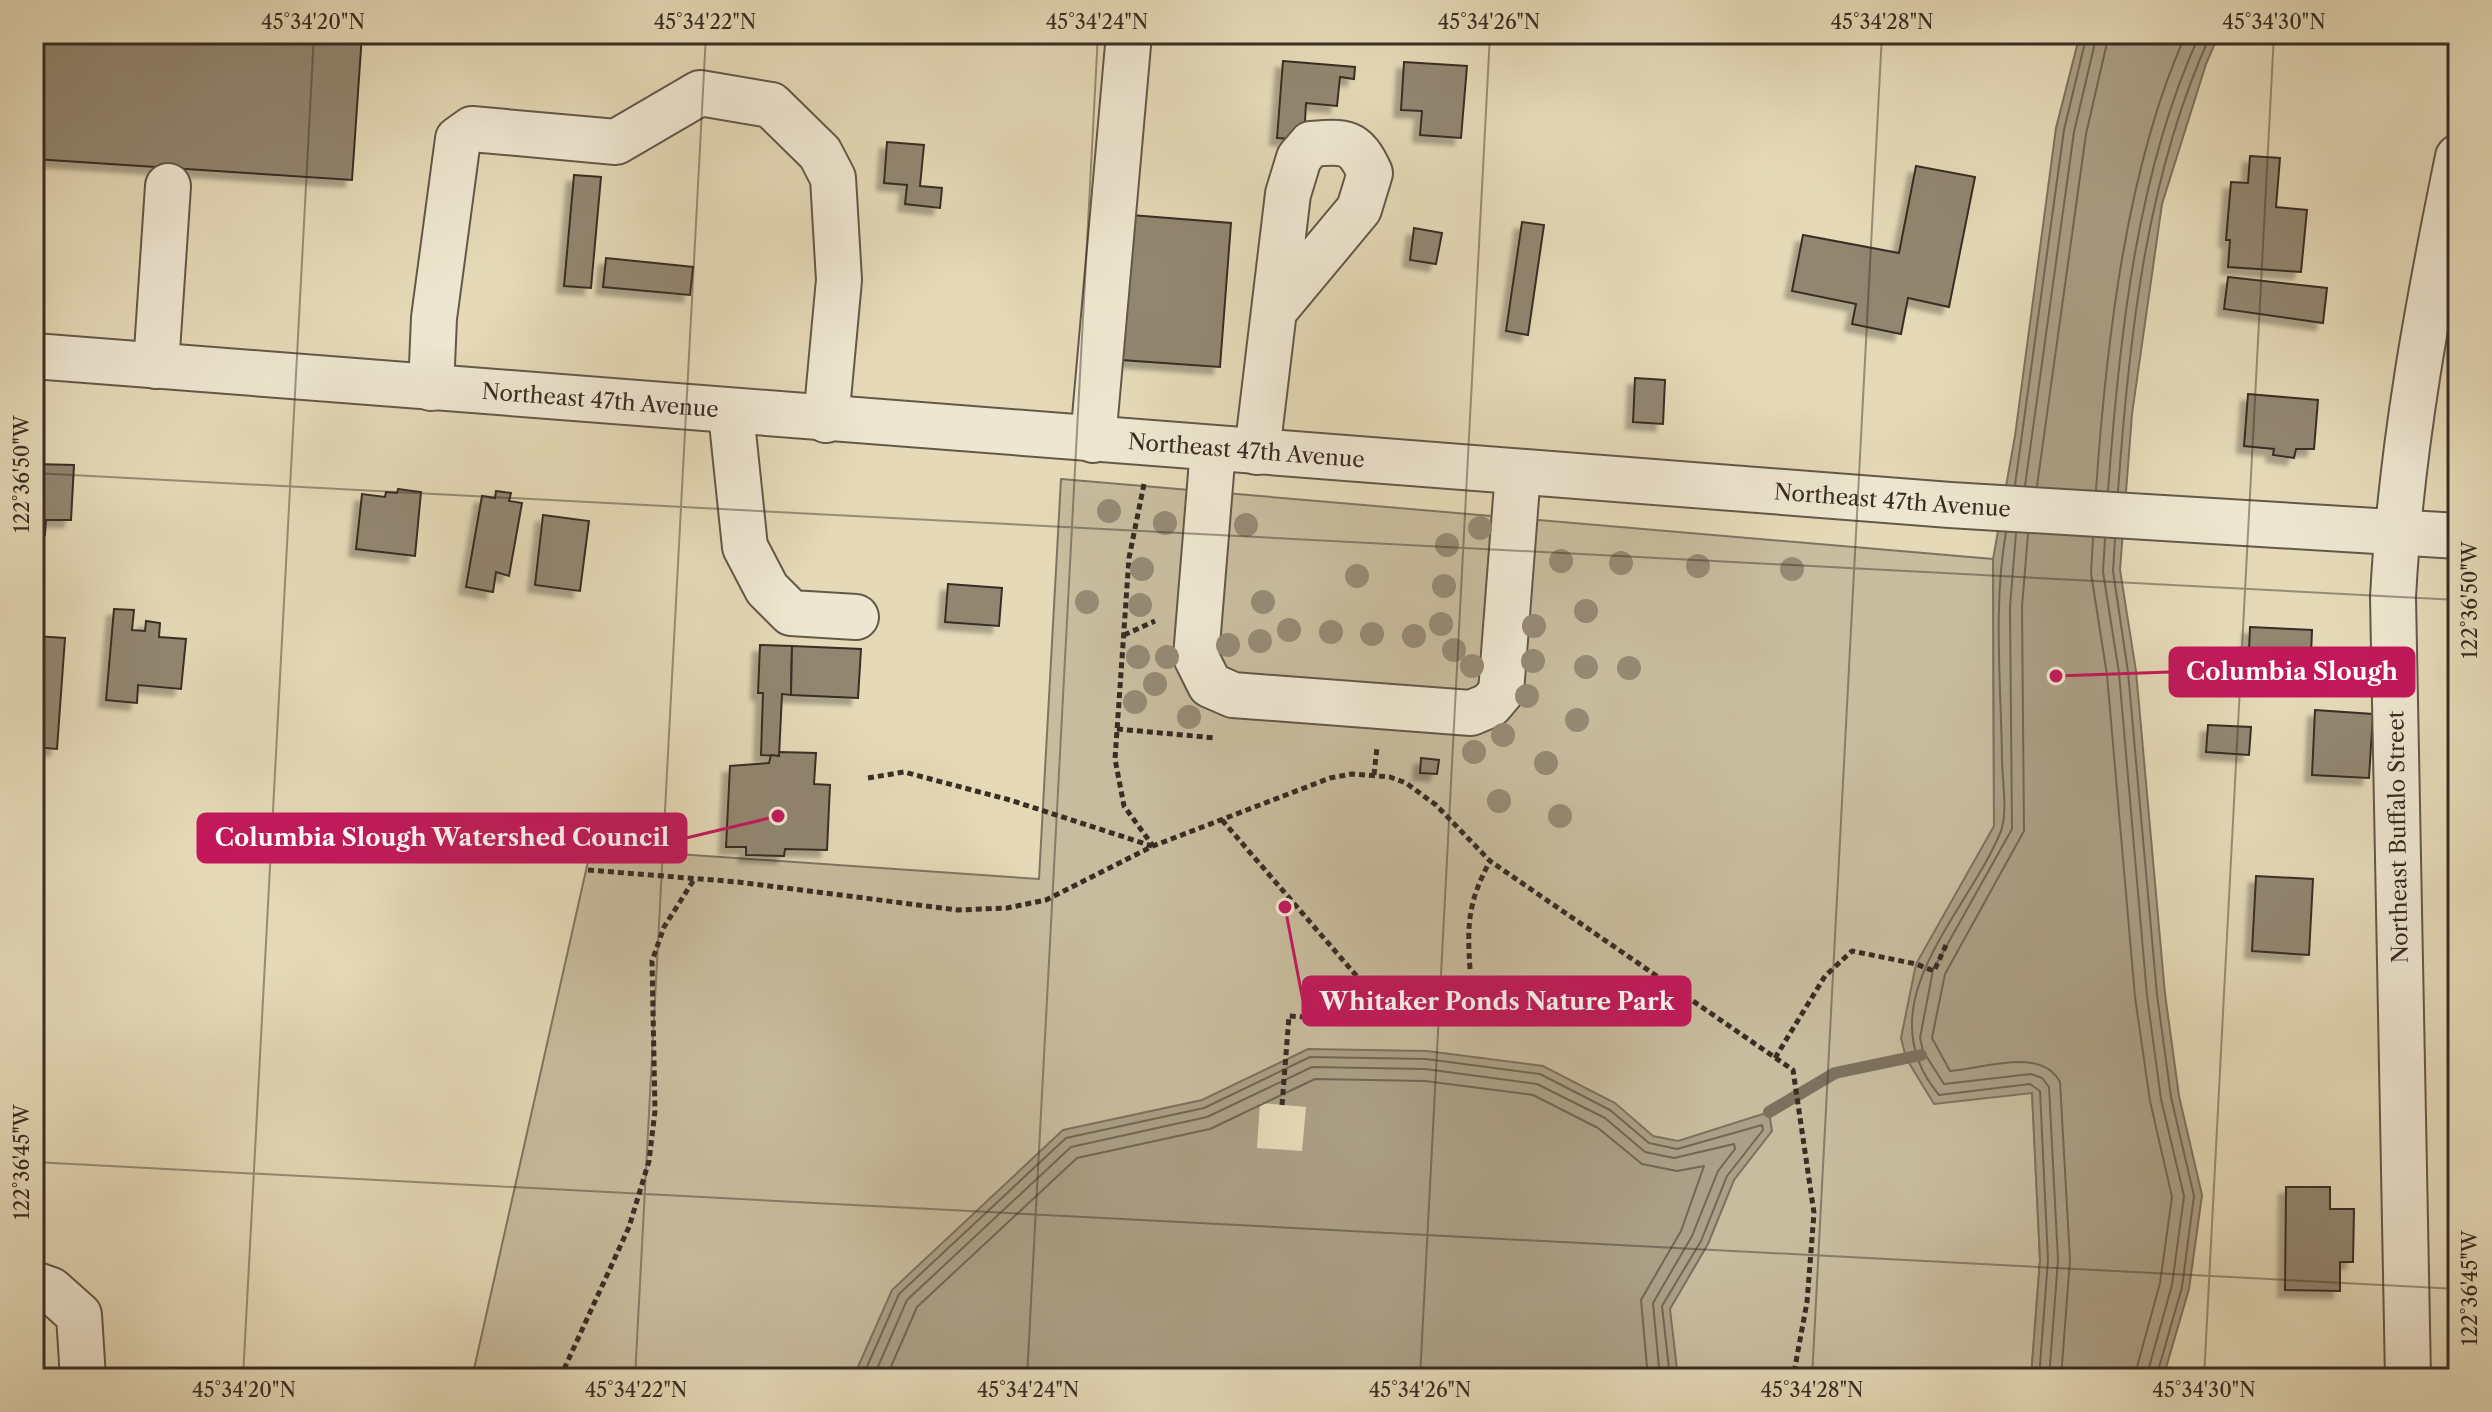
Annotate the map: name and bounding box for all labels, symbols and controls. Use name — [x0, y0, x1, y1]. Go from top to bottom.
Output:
text: 45°34'20"N — [261, 10, 365, 34]
text: 45°34'22"N — [654, 10, 756, 34]
text: 45°34'24"N — [1046, 10, 1148, 34]
text: 45°34'26"N — [1438, 10, 1540, 34]
text: 45°34'28"N — [1831, 10, 1934, 34]
text: 45°34'30"N — [2222, 10, 2326, 34]
street label: Northeast 47th Avenue — [481, 377, 720, 423]
text: 122°36'50"W — [10, 414, 34, 533]
street label: Northeast 47th Avenue — [1127, 428, 1366, 473]
street label: Northeast 47th Avenue — [1773, 478, 2012, 522]
text: 122°36'50"W — [2458, 540, 2482, 659]
callout: Columbia Slough — [2170, 648, 2414, 696]
text: Columbia Slough — [2186, 657, 2399, 686]
street label: Northeast Buffalo Street — [2382, 710, 2414, 964]
callout: Columbia Slough Watershed Council — [198, 814, 686, 862]
text: Columbia Slough Watershed Council — [215, 823, 669, 852]
callout: Whitaker Ponds Nature Park — [1303, 977, 1690, 1025]
text: Whitaker Ponds Nature Park — [1319, 987, 1676, 1016]
text: 122°36'45"W — [10, 1103, 34, 1220]
text: 122°36'45"W — [2458, 1229, 2482, 1346]
text: 45°34'20"N — [192, 1378, 296, 1402]
text: 45°34'22"N — [585, 1378, 687, 1402]
text: 45°34'24"N — [977, 1378, 1079, 1402]
text: 45°34'26"N — [1369, 1378, 1471, 1402]
text: 45°34'28"N — [1761, 1378, 1864, 1402]
text: 45°34'30"N — [2152, 1378, 2256, 1402]

